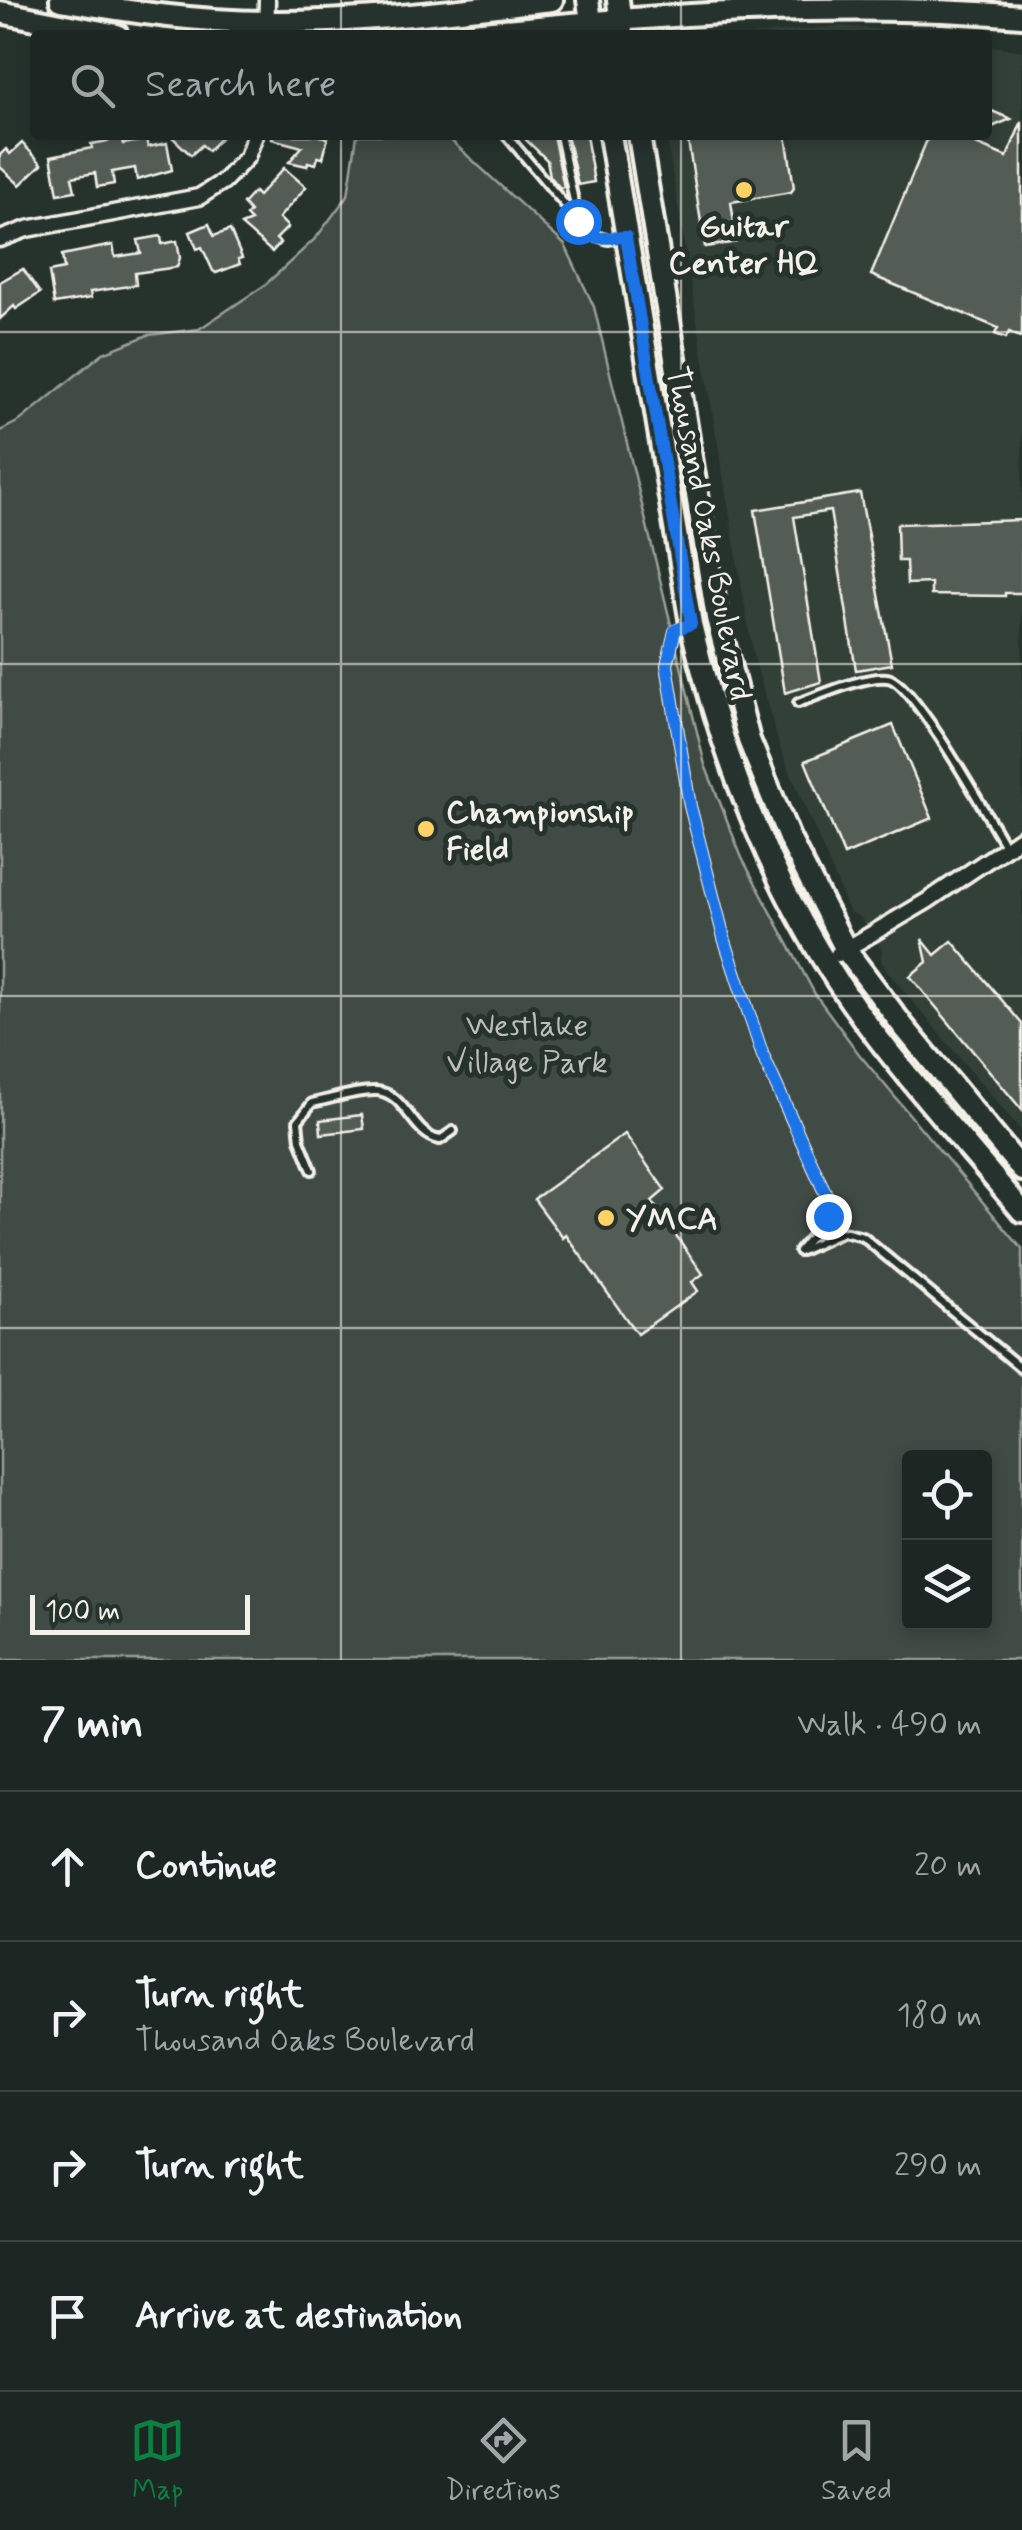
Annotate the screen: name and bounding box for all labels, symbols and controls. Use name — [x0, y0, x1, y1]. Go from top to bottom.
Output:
search box — [30, 30, 992, 140]
icon: search — [65, 58, 120, 113]
text: Search here — [145, 61, 336, 110]
marker: Guitar Center HQ — [733, 179, 755, 201]
route start — [556, 199, 602, 245]
place label: Guitar Center HQ — [668, 206, 820, 285]
street label: Thousand Oaks Boulevard — [655, 363, 761, 704]
place label: Championship Field — [446, 792, 634, 871]
marker: Championship Field — [415, 818, 437, 840]
park label: Westlake Village Park — [446, 1005, 608, 1084]
route end — [806, 1194, 852, 1240]
place label: YMCA — [626, 1199, 718, 1241]
marker: YMCA — [595, 1207, 617, 1229]
map controls — [902, 1450, 992, 1630]
button: locate — [902, 1450, 992, 1540]
button: layers — [902, 1540, 992, 1630]
scale bar — [30, 1590, 250, 1634]
text: 100 m — [45, 1594, 120, 1631]
text: 7 min — [40, 1698, 143, 1753]
text: Walk · 490 m — [797, 1704, 982, 1746]
icon: ahead — [40, 1839, 95, 1894]
text: Continue — [135, 1842, 277, 1891]
text: 20 m — [914, 1845, 982, 1887]
text: Turn right — [135, 1971, 304, 2020]
icon: right — [40, 1989, 95, 2044]
text: 180 m — [897, 1995, 982, 2037]
text: Thousand Oaks Boulevard — [135, 2020, 475, 2062]
icon: right — [40, 2139, 95, 2194]
text: Turn right — [135, 2142, 304, 2191]
text: 290 m — [894, 2145, 982, 2187]
icon: arrive — [40, 2289, 95, 2344]
text: Arrive at destination — [135, 2292, 462, 2341]
tab: Map — [130, 2413, 185, 2510]
tab: Directions — [446, 2413, 561, 2510]
tab: Saved — [821, 2413, 892, 2510]

